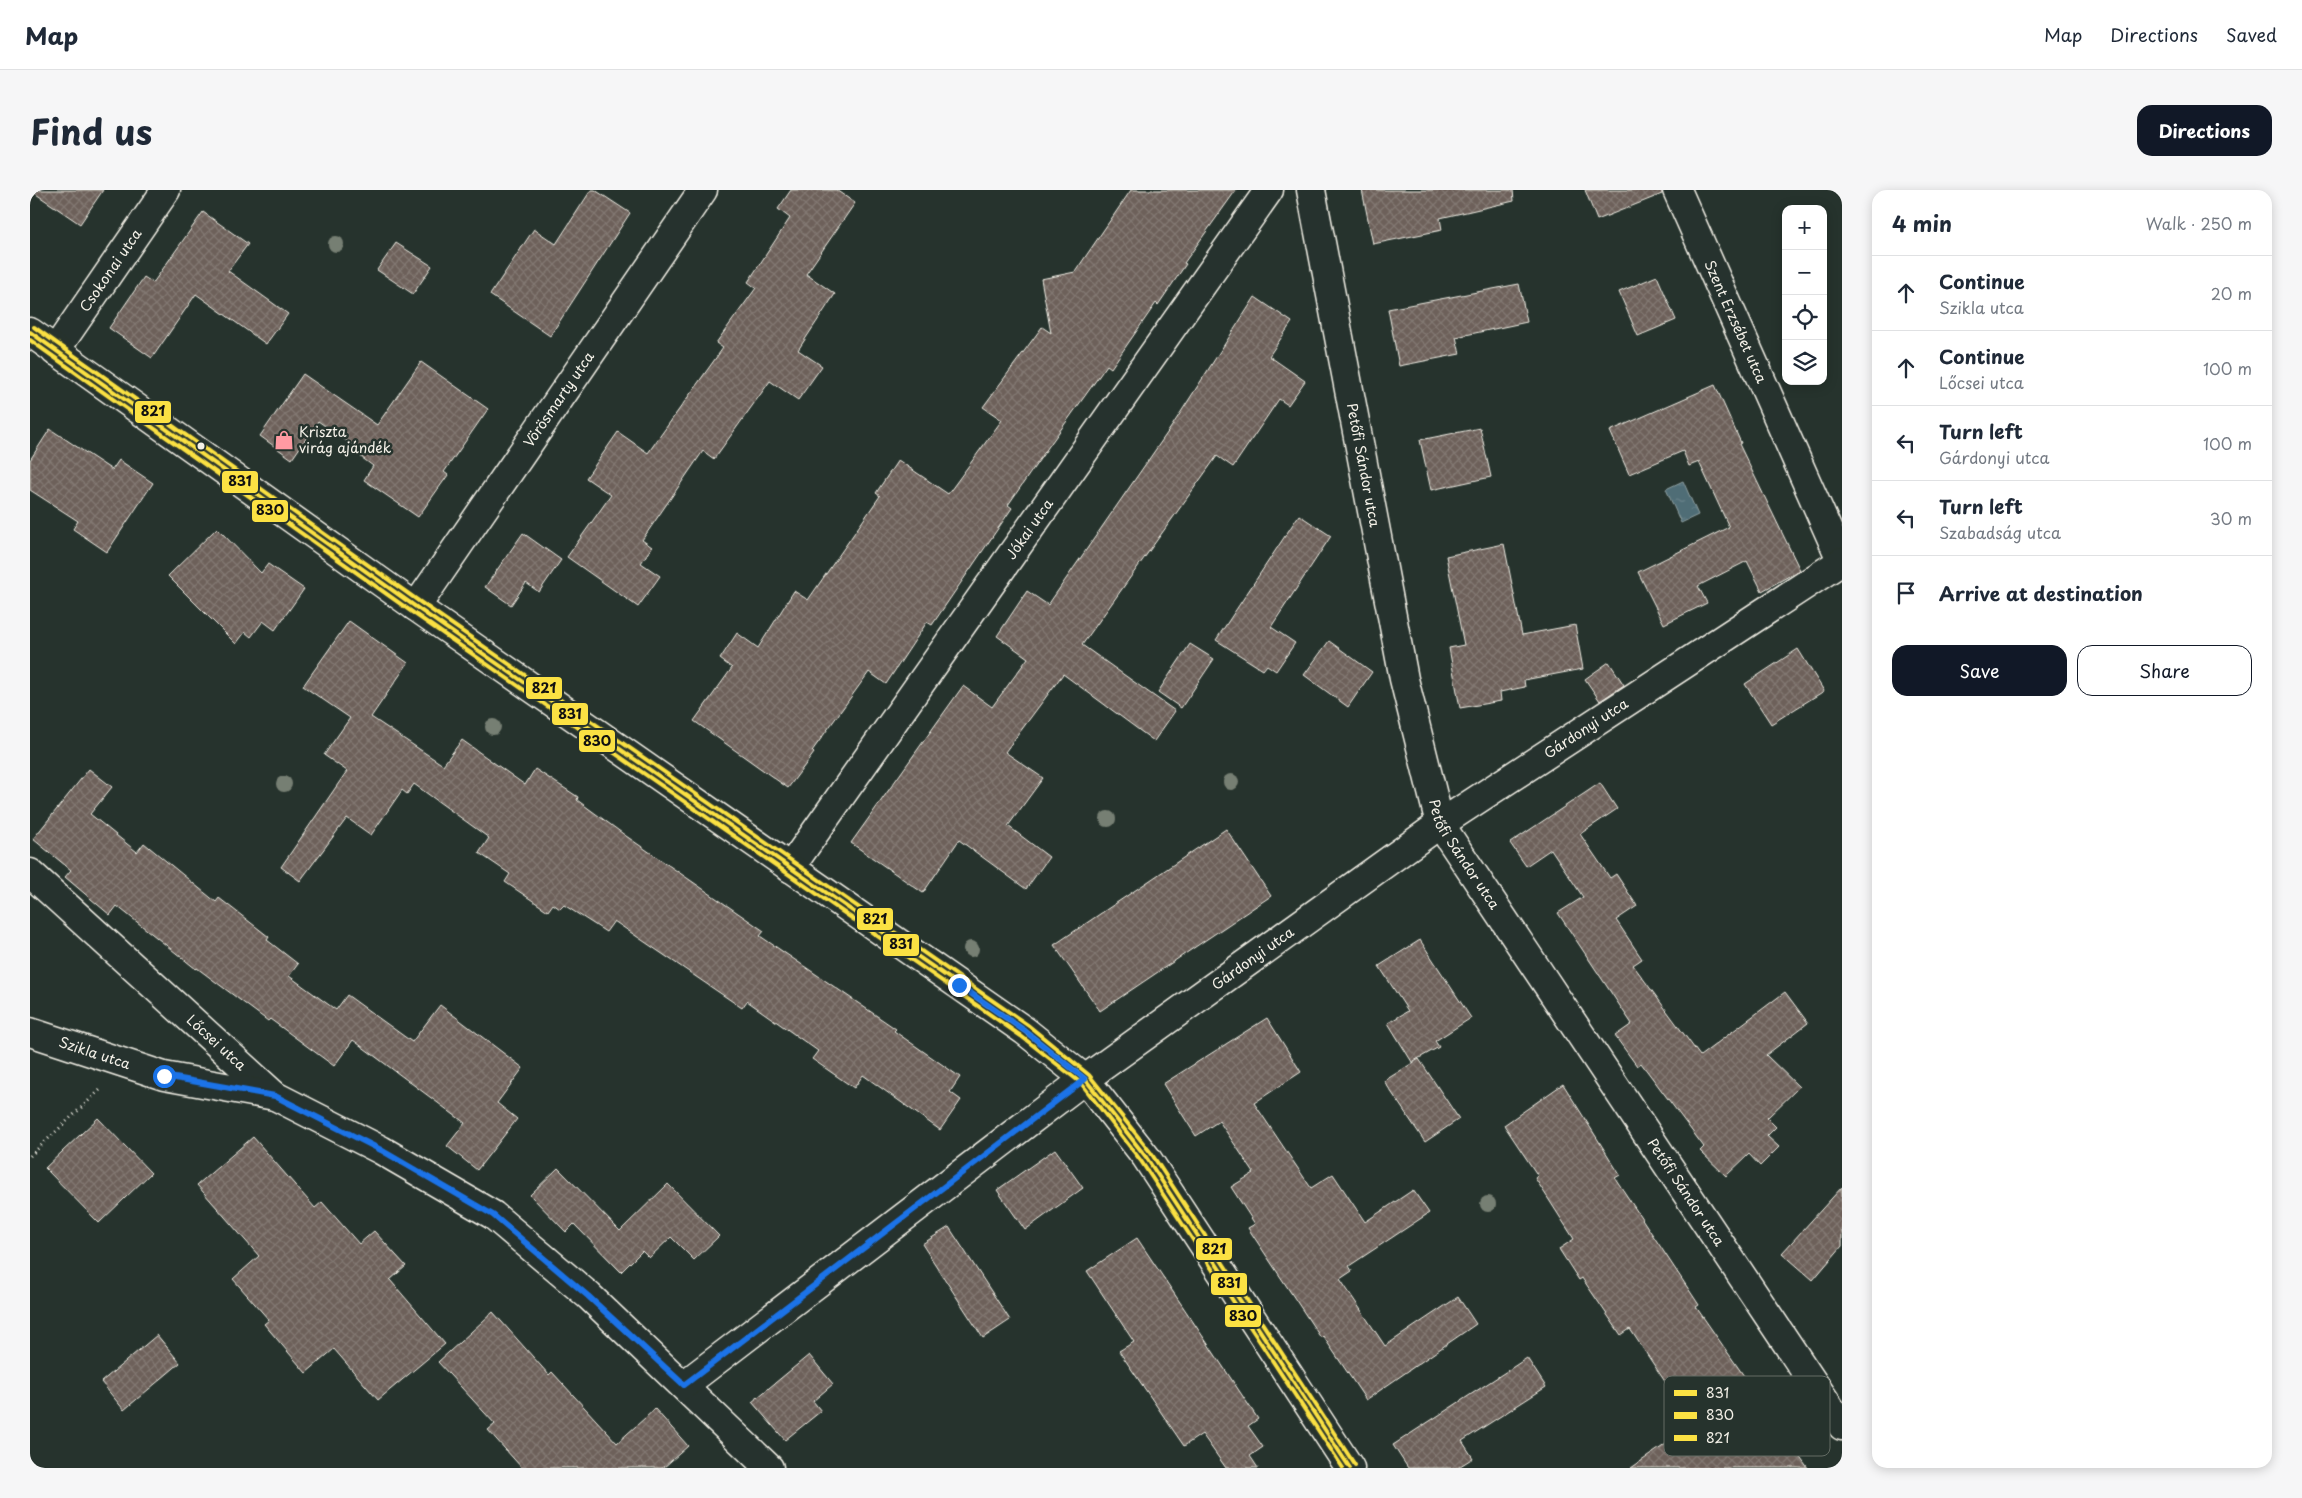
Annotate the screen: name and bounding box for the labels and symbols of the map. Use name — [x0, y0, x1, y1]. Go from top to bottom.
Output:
street label: Csokonai utca — [74, 224, 146, 316]
street label: Szent Erzsébet utca — [1699, 257, 1772, 387]
street label: Vörösmarty utca — [518, 347, 599, 451]
line badge: 821 — [134, 400, 172, 424]
text: 821 — [141, 400, 166, 421]
street label: Petőfi Sándor utca — [1342, 401, 1386, 529]
place label: Kriszta virág ajándék — [299, 421, 392, 458]
shop icon: Kriszta virág ajándék — [273, 429, 295, 451]
unlabelled marker — [196, 441, 206, 451]
line badge: 831 — [221, 470, 259, 494]
text: 831 — [228, 470, 252, 491]
street label: Jókai utca — [1000, 494, 1058, 563]
line badge: 830 — [251, 499, 289, 523]
text: 830 — [256, 499, 284, 520]
line badge: 821 — [525, 676, 563, 700]
text: 821 — [532, 677, 557, 698]
street label: Gárdonyi utca — [1539, 693, 1632, 763]
line badge: 831 — [551, 702, 589, 726]
text: 831 — [558, 703, 582, 724]
line badge: 830 — [578, 729, 616, 753]
text: 830 — [583, 730, 611, 751]
street label: Petőfi Sándor utca — [1424, 797, 1505, 914]
line badge: 821 — [856, 907, 894, 931]
text: 821 — [863, 908, 888, 929]
street label: Gárdonyi utca — [1207, 921, 1298, 995]
line badge: 831 — [882, 933, 920, 957]
text: 831 — [889, 933, 913, 954]
route end — [948, 974, 971, 997]
street label: Lőcsei utca — [182, 1010, 251, 1075]
street label: Szikla utca — [56, 1031, 134, 1074]
route start — [153, 1065, 176, 1088]
street label: Petőfi Sándor utca — [1643, 1134, 1730, 1250]
line badge: 821 — [1195, 1237, 1233, 1261]
text: 821 — [1202, 1238, 1227, 1259]
line badge: 831 — [1210, 1272, 1248, 1296]
text: 831 — [1217, 1272, 1241, 1293]
line badge: 830 — [1224, 1304, 1262, 1328]
text: 830 — [1229, 1305, 1257, 1326]
legend — [1664, 1376, 1830, 1456]
text: 831 — [1706, 1382, 1729, 1403]
text: 830 — [1706, 1404, 1734, 1425]
text: 821 — [1706, 1427, 1730, 1448]

